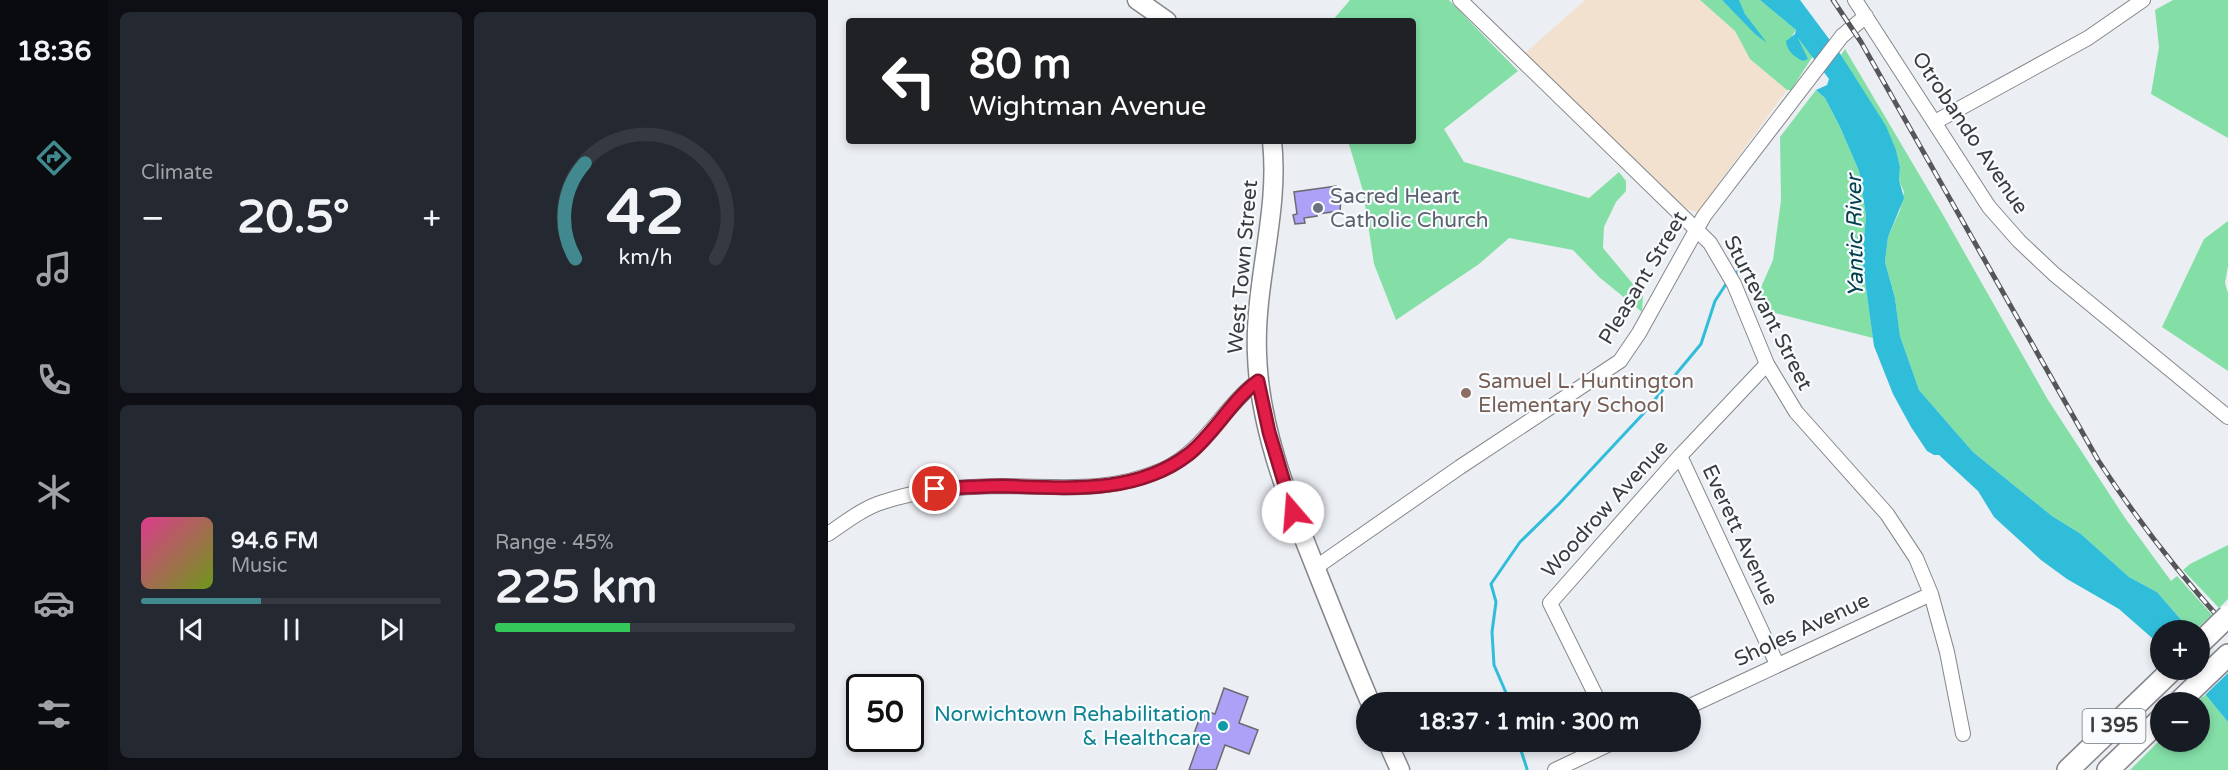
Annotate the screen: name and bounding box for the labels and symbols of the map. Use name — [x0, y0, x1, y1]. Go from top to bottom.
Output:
street label: Otrobando Avenue — [1906, 47, 2034, 219]
water label: Yantic River — [1841, 172, 1869, 298]
street label: West Town Street — [1223, 179, 1263, 355]
place label: Sacred Heart Catholic Church — [1330, 184, 1489, 233]
marker: Sacred Heart Catholic Church — [1311, 201, 1325, 215]
street label: Pleasant Street — [1593, 207, 1693, 349]
street label: Sturtevant Street — [1718, 232, 1818, 394]
place label: Samuel L. Huntington Elementary School — [1478, 369, 1694, 418]
marker: Samuel L. Huntington Elementary School — [1459, 386, 1473, 400]
street label: Woodrow Avenue — [1537, 435, 1673, 583]
street label: Everett Avenue — [1697, 461, 1784, 609]
pin — [909, 463, 960, 514]
position arrow — [1261, 480, 1325, 544]
street label: Sholes Avenue — [1730, 588, 1874, 672]
speed limit sign: 50 — [846, 674, 924, 752]
place label: Norwichtown Rehabilitation & Healthcare — [934, 702, 1211, 751]
road number: I 395 — [2082, 709, 2146, 743]
marker: Norwichtown Rehabilitation & Healthcare — [1216, 719, 1230, 733]

